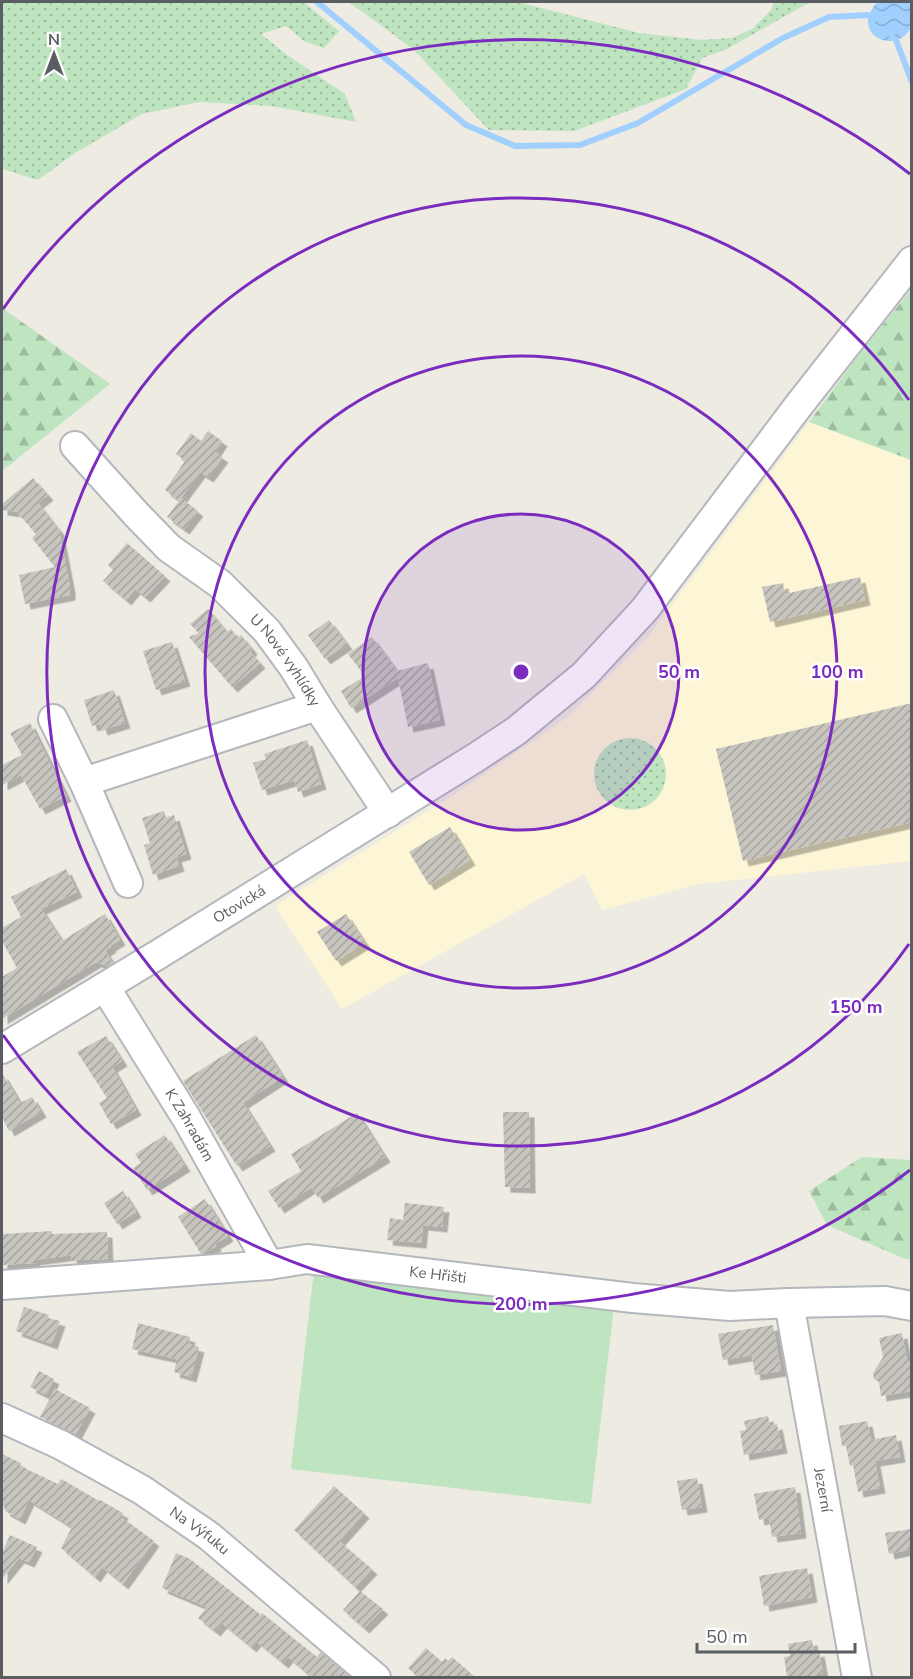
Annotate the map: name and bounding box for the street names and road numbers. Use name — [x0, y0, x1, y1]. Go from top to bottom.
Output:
street label: U Nové vyhlídky — [246, 610, 325, 710]
street label: Otovická — [209, 880, 269, 928]
street label: K Zahradám — [161, 1085, 219, 1165]
street label: Ke Hřišti — [408, 1261, 467, 1288]
street label: Jezerní — [809, 1465, 837, 1515]
street label: Na Výfuku — [166, 1502, 234, 1559]

